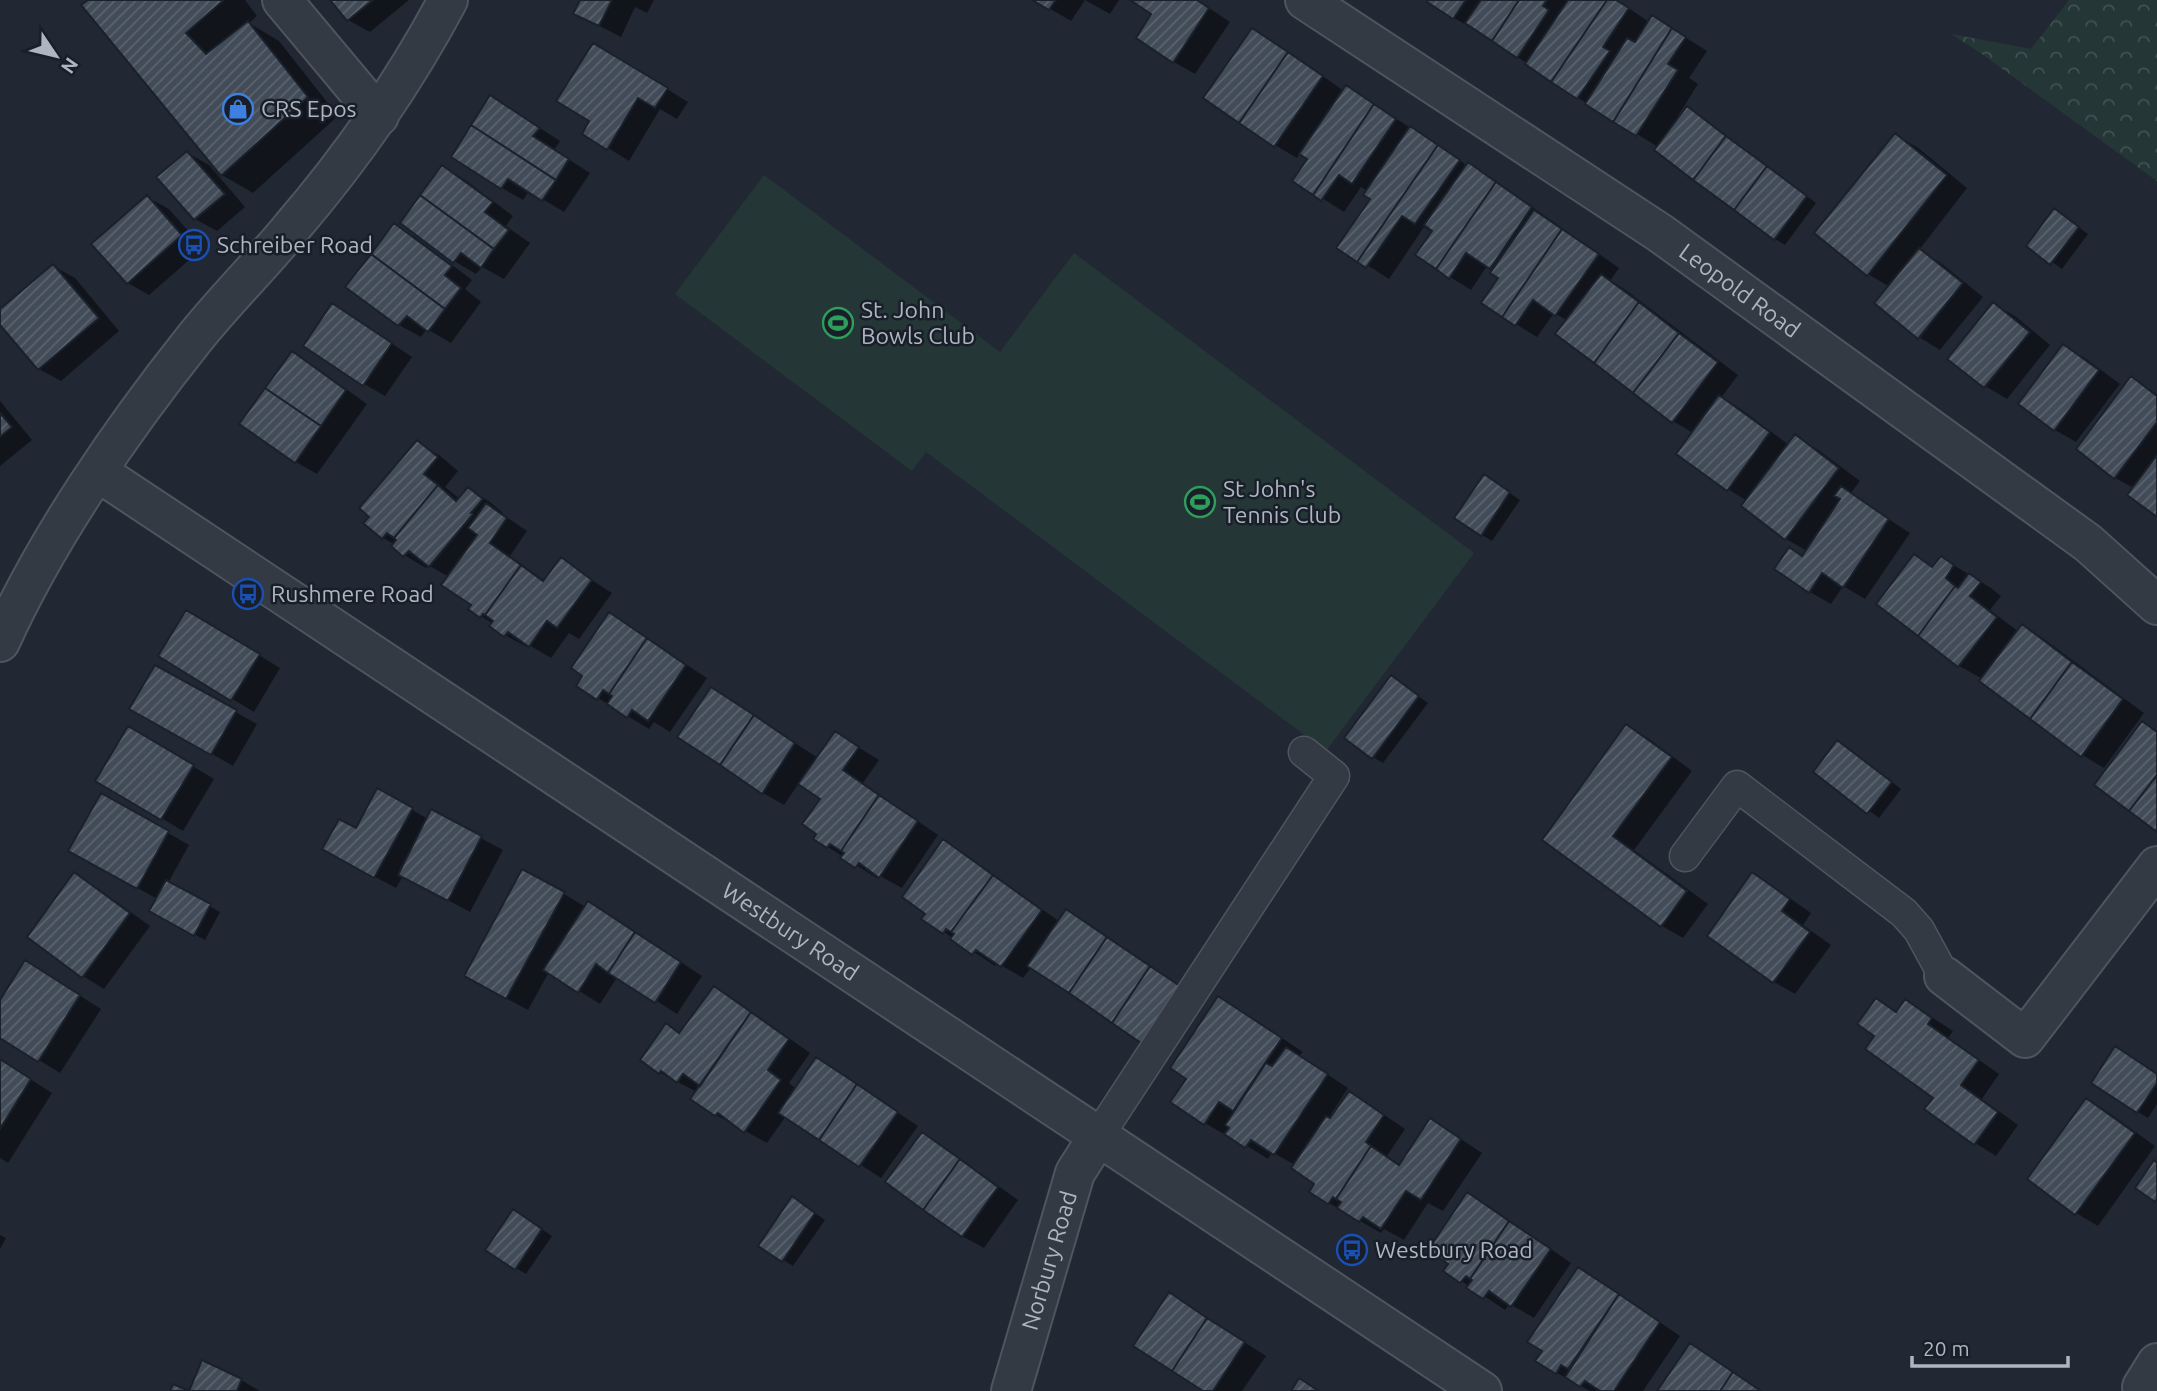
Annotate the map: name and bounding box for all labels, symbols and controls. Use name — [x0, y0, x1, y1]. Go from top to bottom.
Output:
north arrow — [21, 21, 91, 91]
text: N — [57, 54, 83, 78]
shop icon: CRS Epos — [221, 92, 255, 126]
place label: CRS Epos — [261, 96, 357, 121]
bus stop icon: Schreiber Road — [177, 228, 211, 262]
place label: Schreiber Road — [217, 232, 373, 257]
street label: Leopold Road — [1675, 238, 1805, 342]
place label: St. John Bowls Club — [861, 297, 975, 348]
sports icon: St. John Bowls Club — [821, 306, 855, 340]
place label: St John's Tennis Club — [1223, 476, 1341, 527]
sports icon: St John's Tennis Club — [1183, 485, 1217, 519]
bus stop icon: Rushmere Road — [231, 577, 265, 611]
place label: Rushmere Road — [271, 581, 434, 606]
street label: Westbury Road — [718, 877, 863, 985]
street label: Norbury Road — [1017, 1188, 1081, 1333]
bus stop icon: Westbury Road — [1335, 1233, 1369, 1267]
place label: Westbury Road — [1375, 1237, 1533, 1262]
scale bar — [1912, 1324, 2068, 1368]
text: 20 m — [1923, 1336, 1970, 1360]

